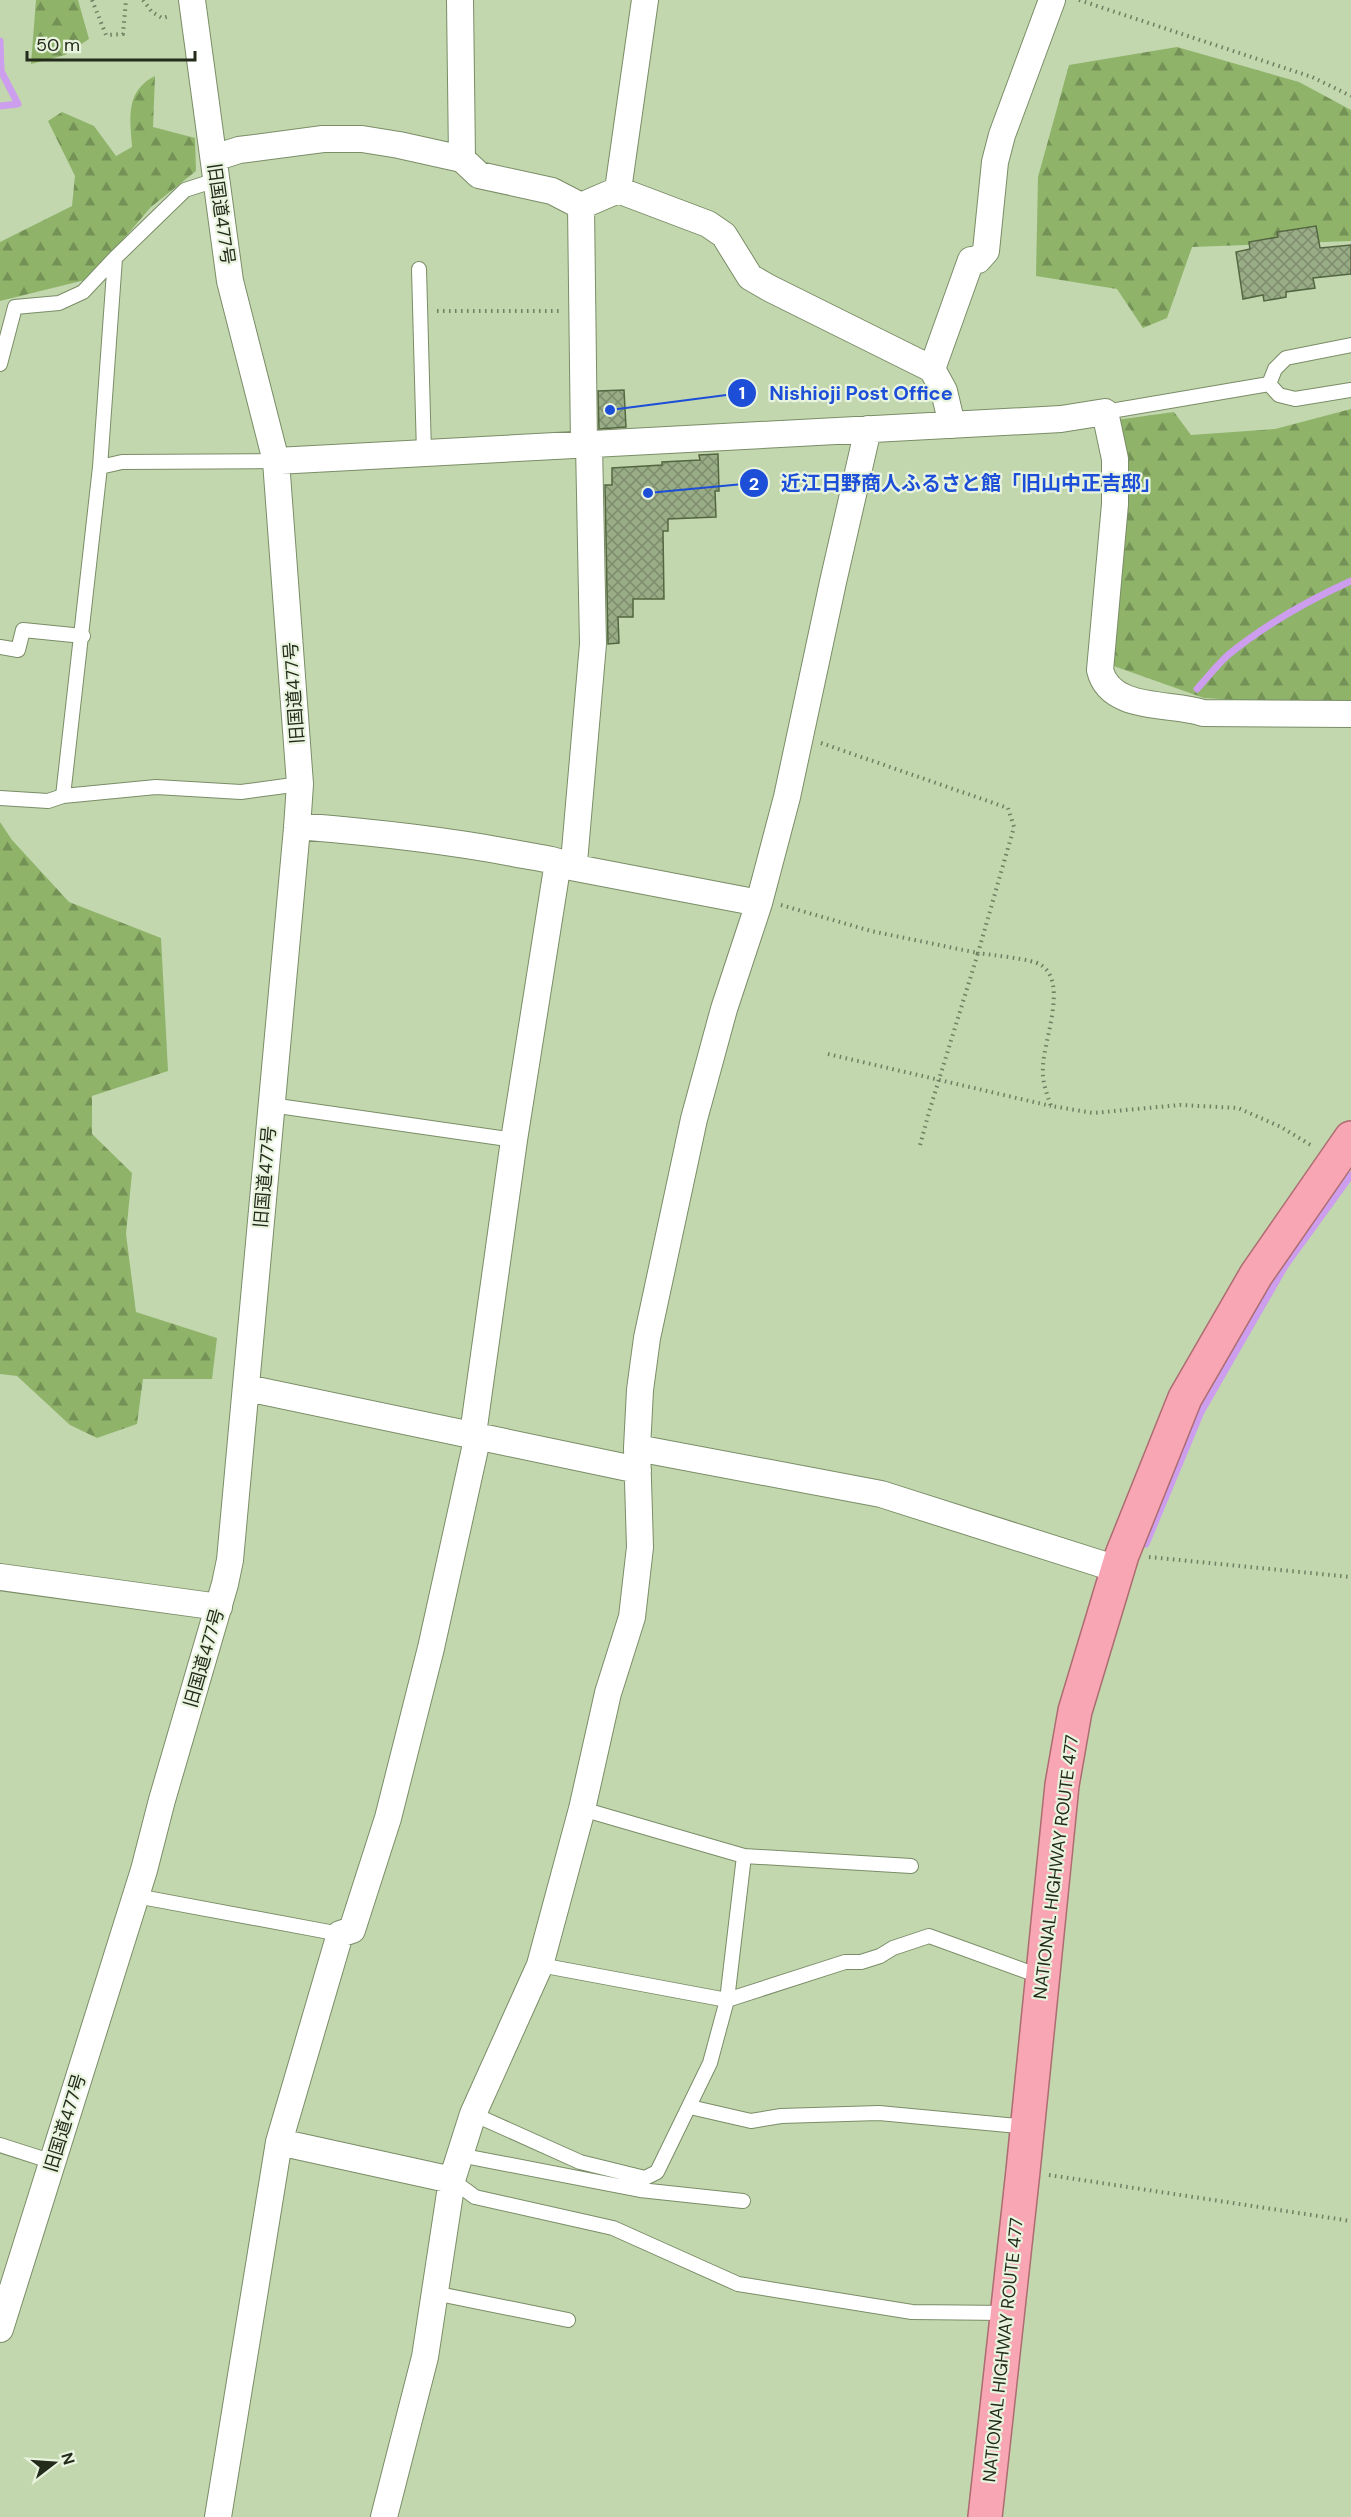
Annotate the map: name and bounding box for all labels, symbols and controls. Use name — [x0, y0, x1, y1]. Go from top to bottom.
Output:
scale bar — [27, 24, 195, 62]
text: 50 m — [36, 33, 80, 57]
street label: 旧国道477号 — [202, 162, 240, 266]
callout: Nishioji Post Office — [727, 374, 965, 412]
text: Nishioji Post Office — [769, 380, 953, 406]
text: 1 — [739, 381, 745, 405]
callout: 近江日野商人ふるさと館「旧山中正吉邸」 — [739, 464, 1173, 502]
text: 近江日野商人ふるさと館「旧山中正吉邸」 — [781, 470, 1161, 496]
text: 2 — [749, 472, 759, 496]
street label: 旧国道477号 — [278, 641, 310, 745]
street label: 旧国道477号 — [249, 1125, 281, 1229]
street label: 旧国道477号 — [178, 1606, 230, 1710]
street label: NATIONAL HIGHWAY ROUTE 477 — [1028, 1734, 1084, 2000]
street label: 旧国道477号 — [39, 2071, 91, 2175]
street label: NATIONAL HIGHWAY ROUTE 477 — [977, 2217, 1029, 2483]
north arrow — [24, 2433, 84, 2493]
text: N — [56, 2450, 80, 2467]

